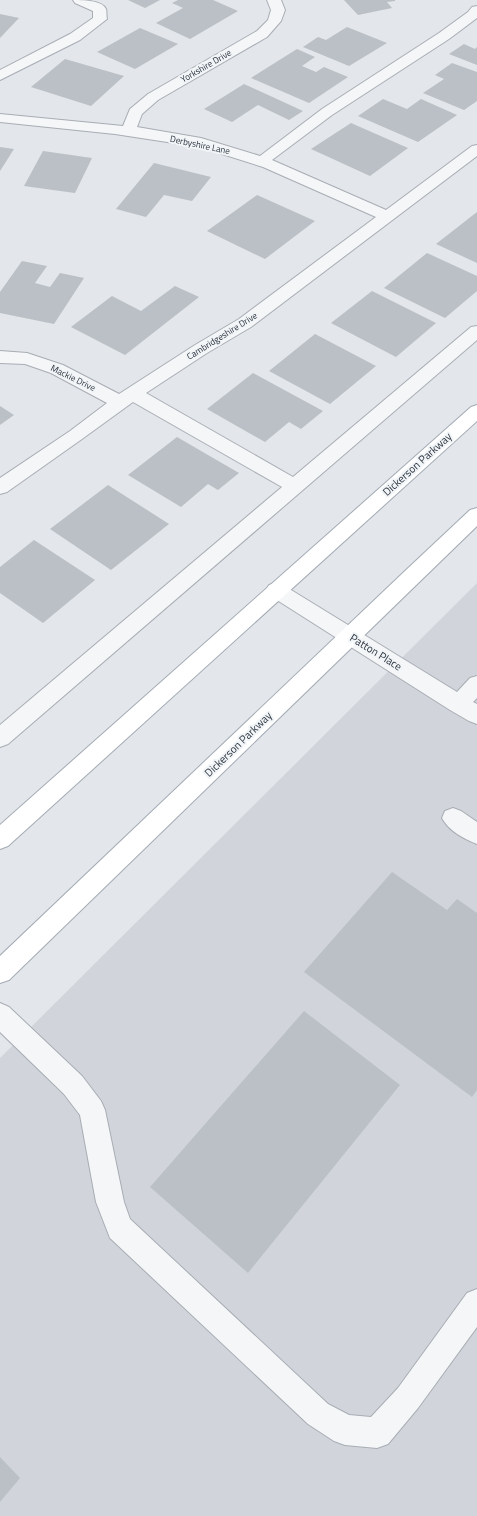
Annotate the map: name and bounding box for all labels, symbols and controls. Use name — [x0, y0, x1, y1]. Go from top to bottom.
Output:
street label: Yorkshire Drive — [178, 46, 234, 85]
street label: Derbyshire Lane — [169, 132, 232, 157]
street label: Cambridgeshire Drive — [184, 308, 260, 363]
street label: Mackie Drive — [49, 361, 98, 394]
street label: Dickerson Parkway — [379, 428, 456, 499]
street label: Patton Place — [347, 630, 406, 675]
street label: Dickerson Parkway — [201, 707, 276, 780]

